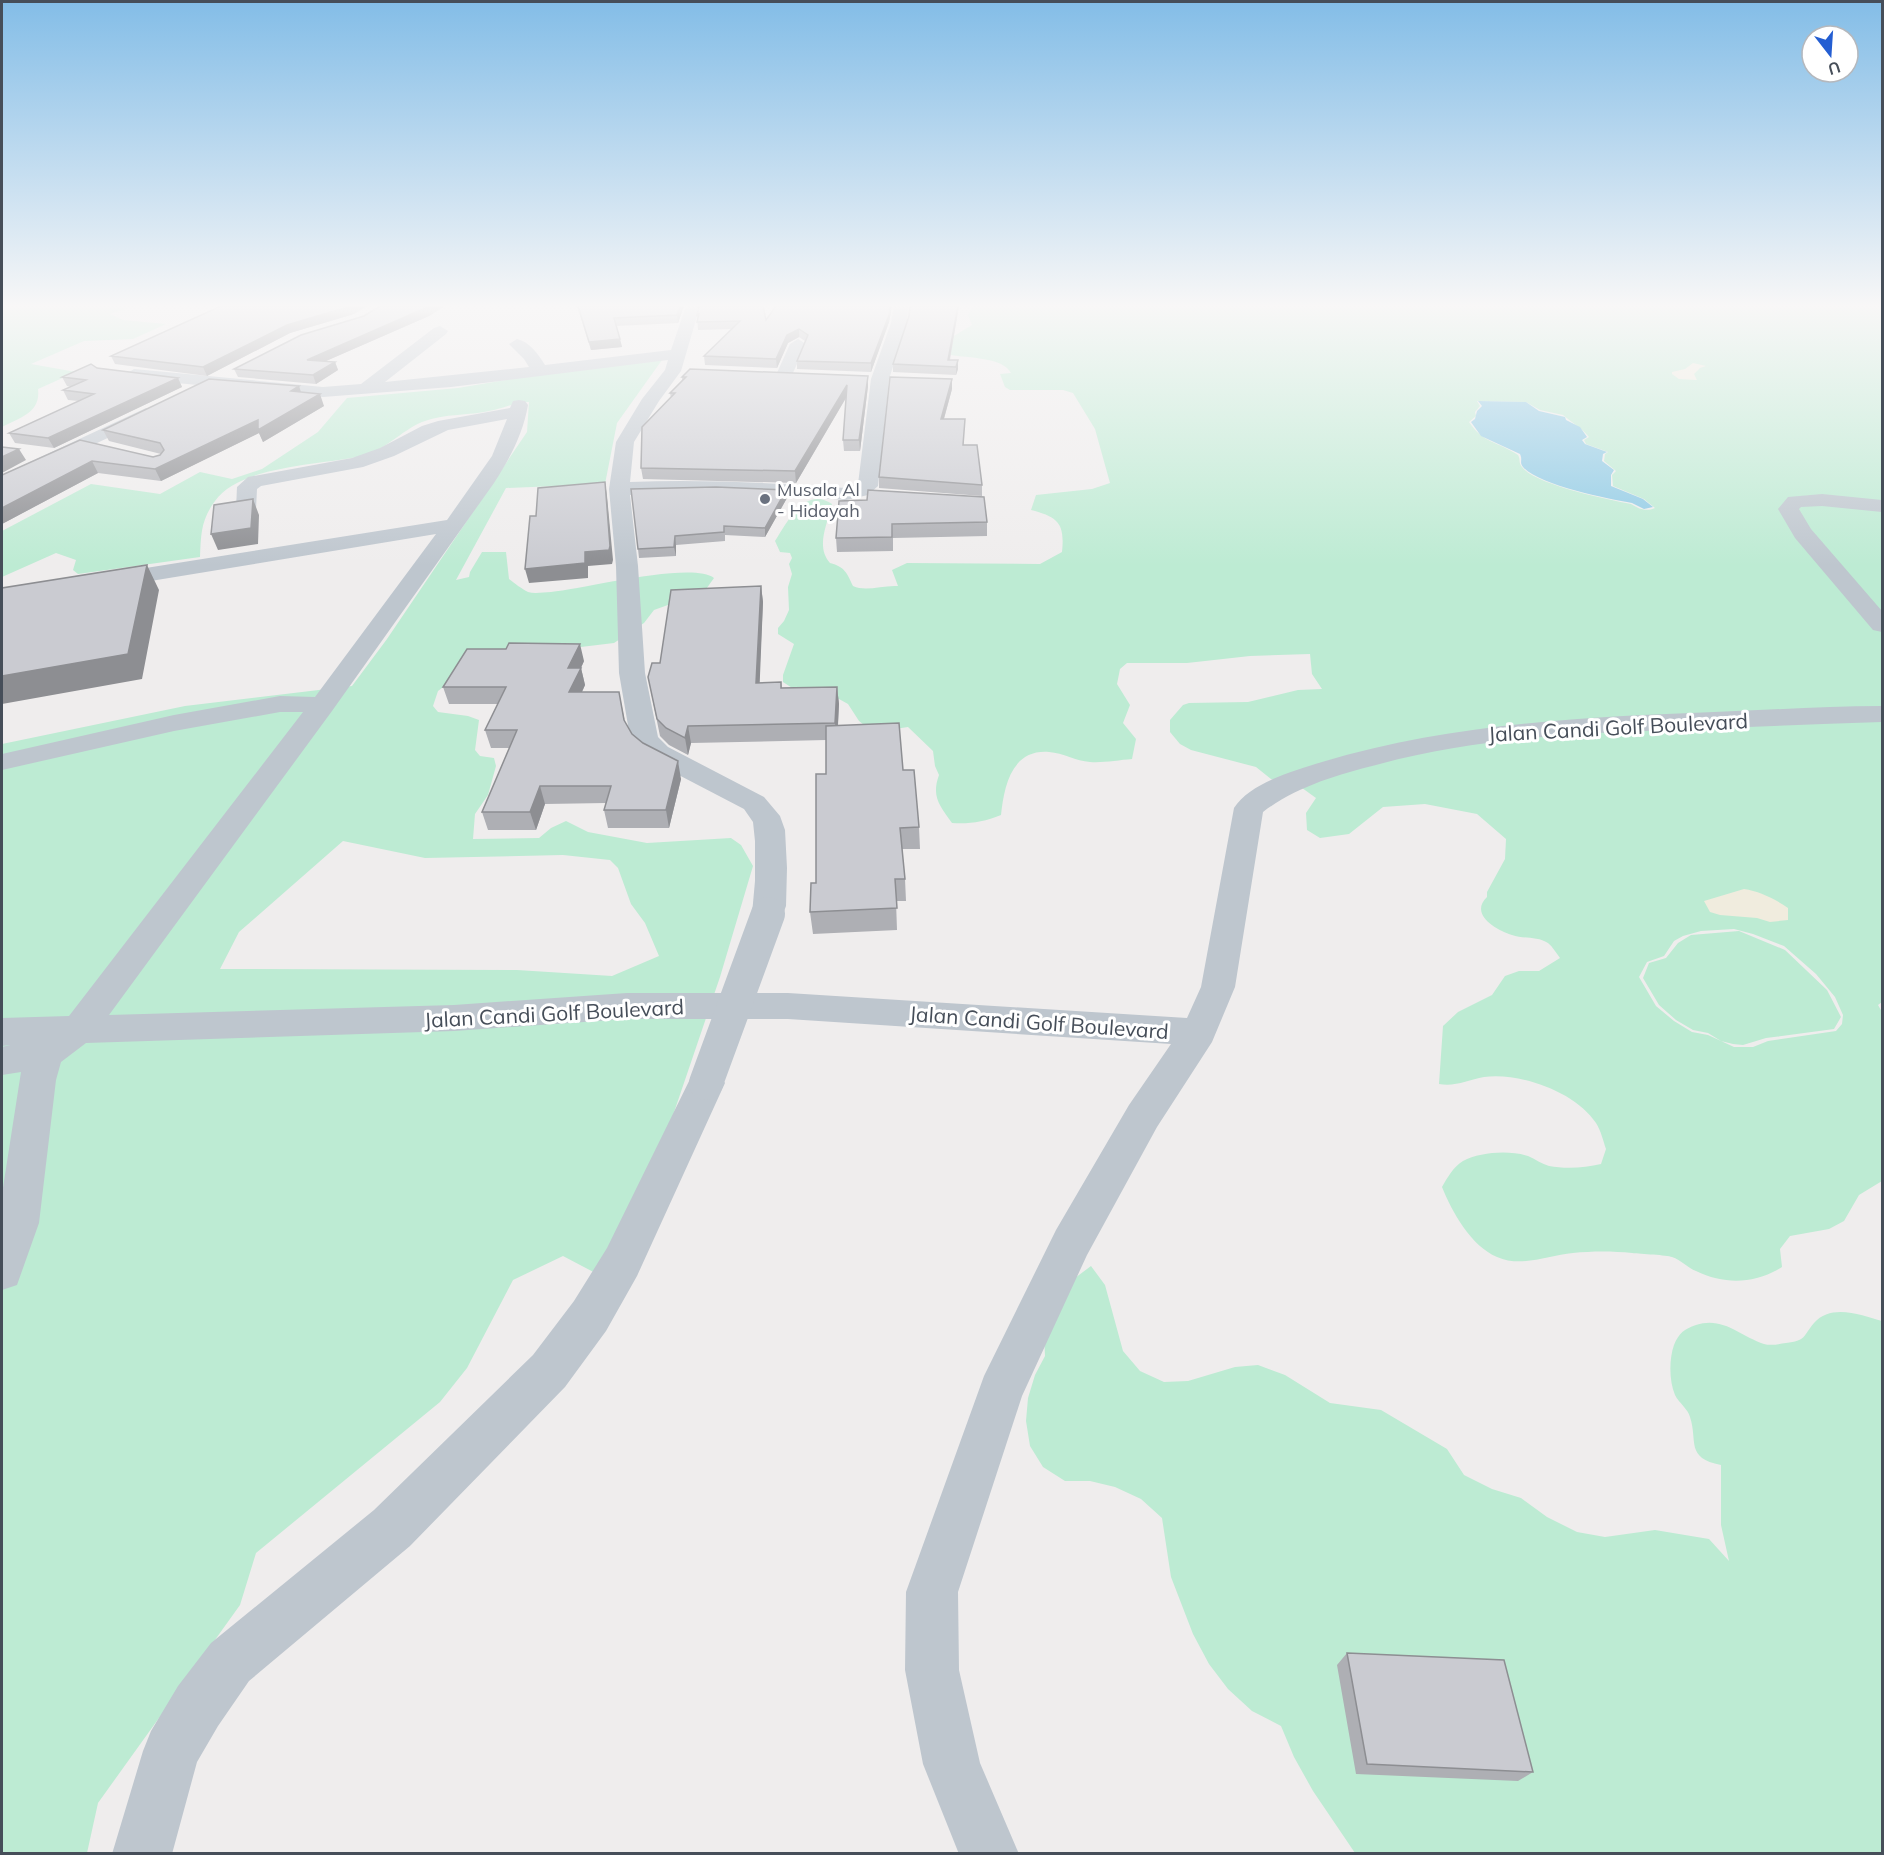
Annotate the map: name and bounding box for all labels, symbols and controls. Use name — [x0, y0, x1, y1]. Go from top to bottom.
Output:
north arrow — [1800, 24, 1860, 84]
text: U — [1826, 57, 1843, 80]
place label: Musala Al - Hidayah — [777, 478, 860, 522]
marker: Musala Al - Hidayah — [758, 492, 772, 506]
street label: Jalan Candi Golf Boulevard — [1487, 707, 1749, 747]
street label: Jalan Candi Golf Boulevard — [423, 993, 685, 1033]
street label: Jalan Candi Golf Boulevard — [908, 1000, 1170, 1044]

